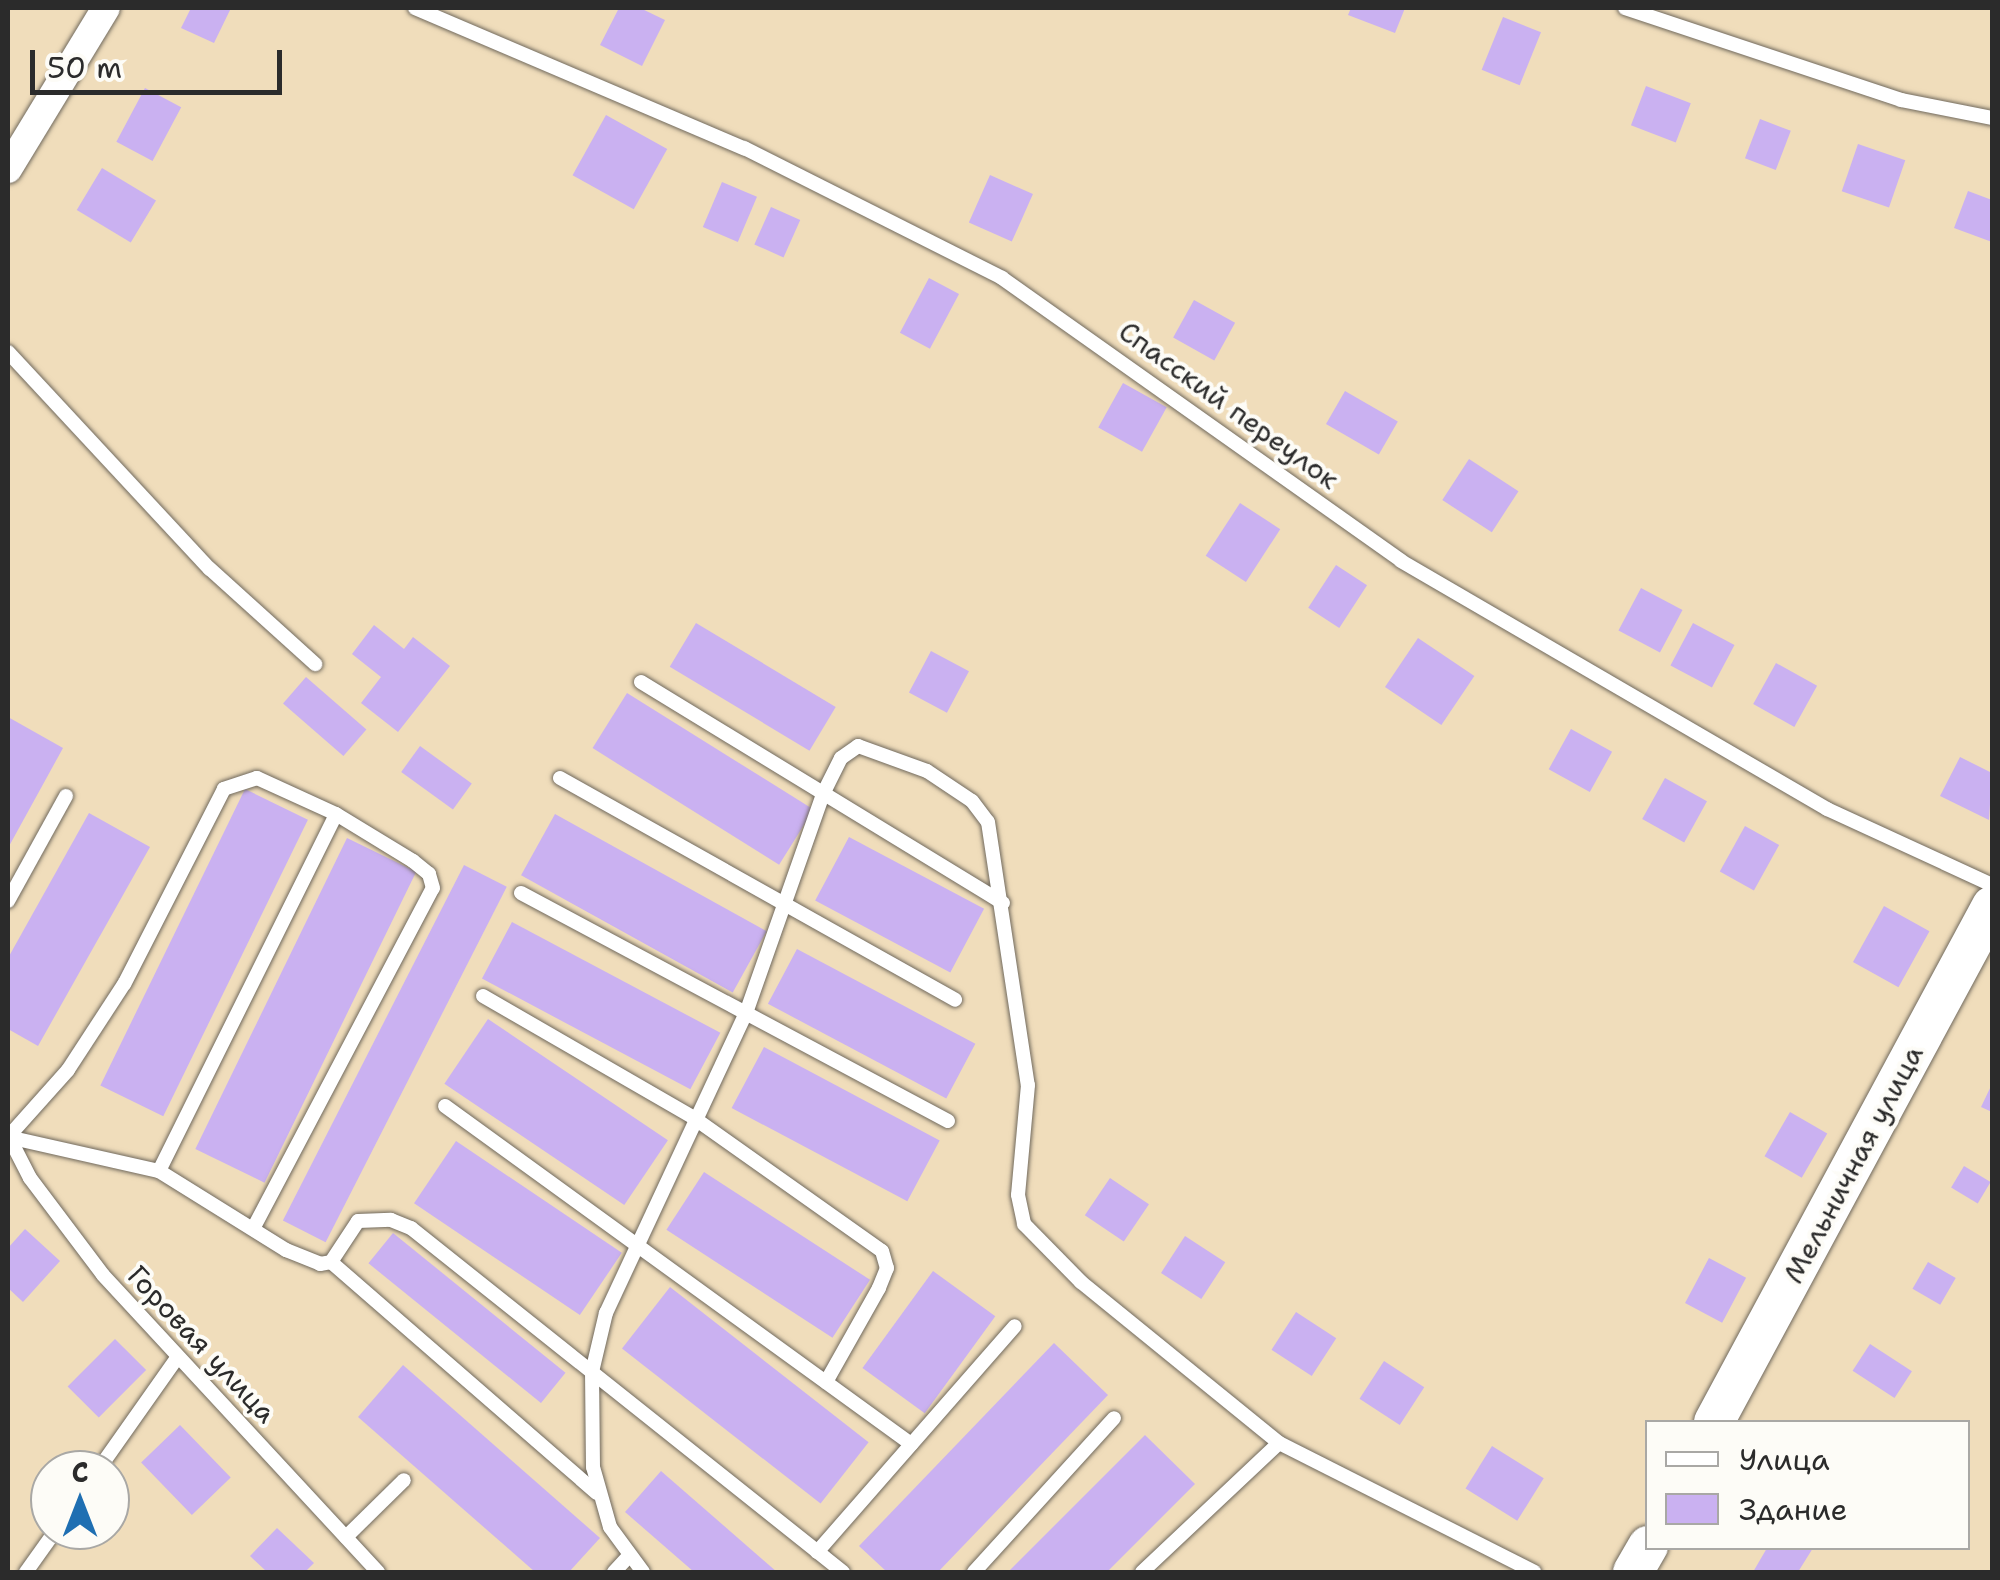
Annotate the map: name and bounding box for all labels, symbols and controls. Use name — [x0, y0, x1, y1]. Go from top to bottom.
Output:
scale bar — [35, 30, 288, 92]
text: 50 m — [47, 47, 122, 88]
street label: Спасский переулок — [1113, 314, 1345, 496]
street label: Мельничная улица — [1776, 1039, 1930, 1289]
street label: Горовая улица — [121, 1259, 283, 1429]
legend — [1645, 1420, 1970, 1550]
text: Улица — [1739, 1439, 1830, 1480]
north arrow — [30, 1450, 130, 1550]
text: С — [71, 1453, 89, 1491]
text: Здание — [1739, 1489, 1848, 1530]

